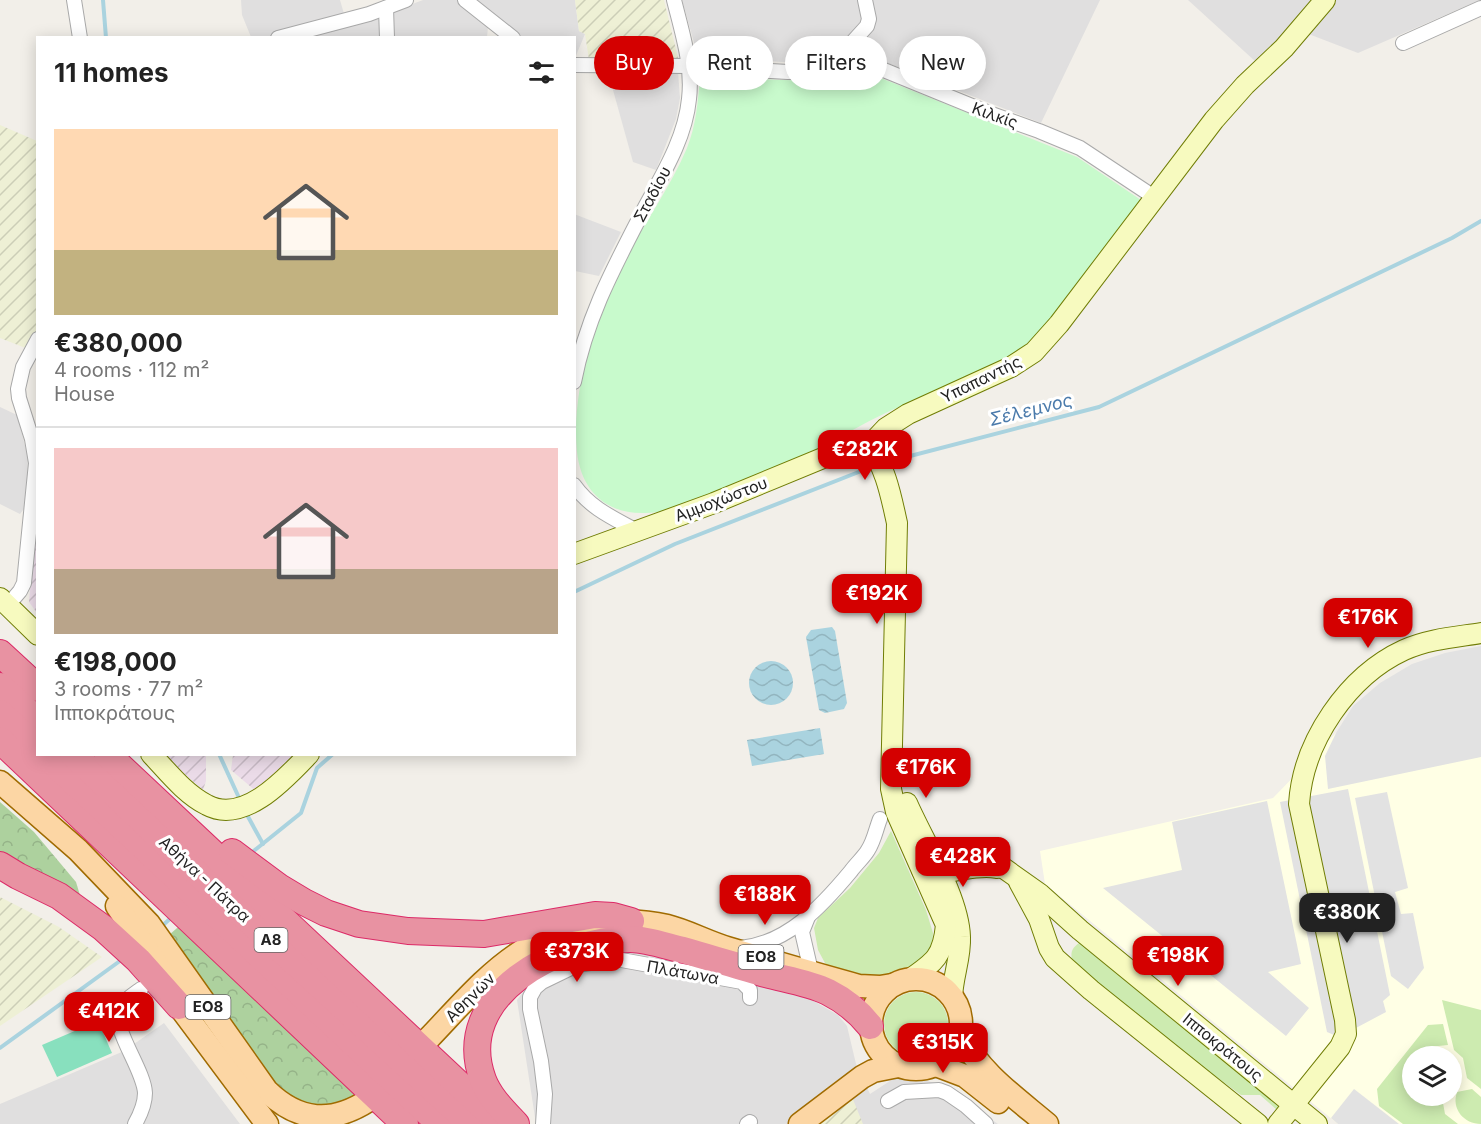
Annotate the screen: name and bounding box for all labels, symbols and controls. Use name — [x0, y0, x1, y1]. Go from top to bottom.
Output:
chip: Buy — [594, 36, 674, 90]
chip: Rent — [686, 36, 773, 90]
chip: Filters — [785, 36, 887, 90]
chip: New — [899, 36, 986, 90]
icon: filters — [525, 56, 558, 89]
text: 11 homes — [54, 57, 169, 88]
street label: Κιλκίς — [969, 98, 1021, 132]
street label: Σταδίου — [629, 163, 675, 225]
icon: home — [252, 168, 360, 276]
text: €380,000 — [54, 327, 183, 358]
street label: Υπαπαντής — [937, 351, 1025, 407]
text: 4 rooms · 112 m² — [54, 358, 209, 382]
text: House — [54, 382, 115, 406]
water label: Σέλεμνος — [987, 389, 1075, 430]
pin: €282K — [823, 430, 907, 481]
text: €282K — [832, 437, 898, 461]
street label: Αμμοχώστου — [672, 472, 770, 526]
icon: home — [252, 487, 360, 595]
pin: €192K — [835, 574, 919, 625]
text: €192K — [846, 581, 908, 605]
pin: €176K — [1326, 598, 1410, 649]
text: €176K — [1337, 605, 1399, 629]
text: €198,000 — [54, 646, 177, 677]
text: 3 rooms · 77 m² — [54, 677, 203, 701]
text: Ιπποκράτους — [54, 701, 175, 725]
pin: €176K — [884, 748, 968, 799]
text: €176K — [895, 755, 957, 779]
street label: Αθήνα - Πάτρα — [155, 832, 255, 926]
pin: €428K — [921, 837, 1005, 888]
text: €428K — [929, 844, 997, 868]
pin: €188K — [723, 875, 807, 926]
text: €188K — [734, 882, 796, 906]
pin: €380K — [1305, 893, 1389, 944]
text: €380K — [1313, 900, 1381, 924]
road number: Α8 — [254, 928, 288, 952]
pin: €373K — [535, 932, 619, 983]
pin: €198K — [1136, 936, 1220, 987]
text: €373K — [544, 939, 610, 963]
text: €198K — [1147, 943, 1209, 967]
road number: ΕΟ8 — [738, 945, 783, 969]
street label: Πλάτωνα — [645, 956, 721, 988]
street label: Αθηνών — [441, 968, 499, 1026]
pin: €412K — [67, 992, 151, 1043]
road number: ΕΟ8 — [186, 995, 230, 1019]
text: €412K — [78, 999, 140, 1023]
street label: Ιπποκράτους — [1179, 1009, 1267, 1085]
pin: €315K — [901, 1023, 985, 1074]
text: €315K — [912, 1030, 974, 1054]
map controls — [1402, 1046, 1462, 1106]
button: layers — [1402, 1046, 1462, 1106]

